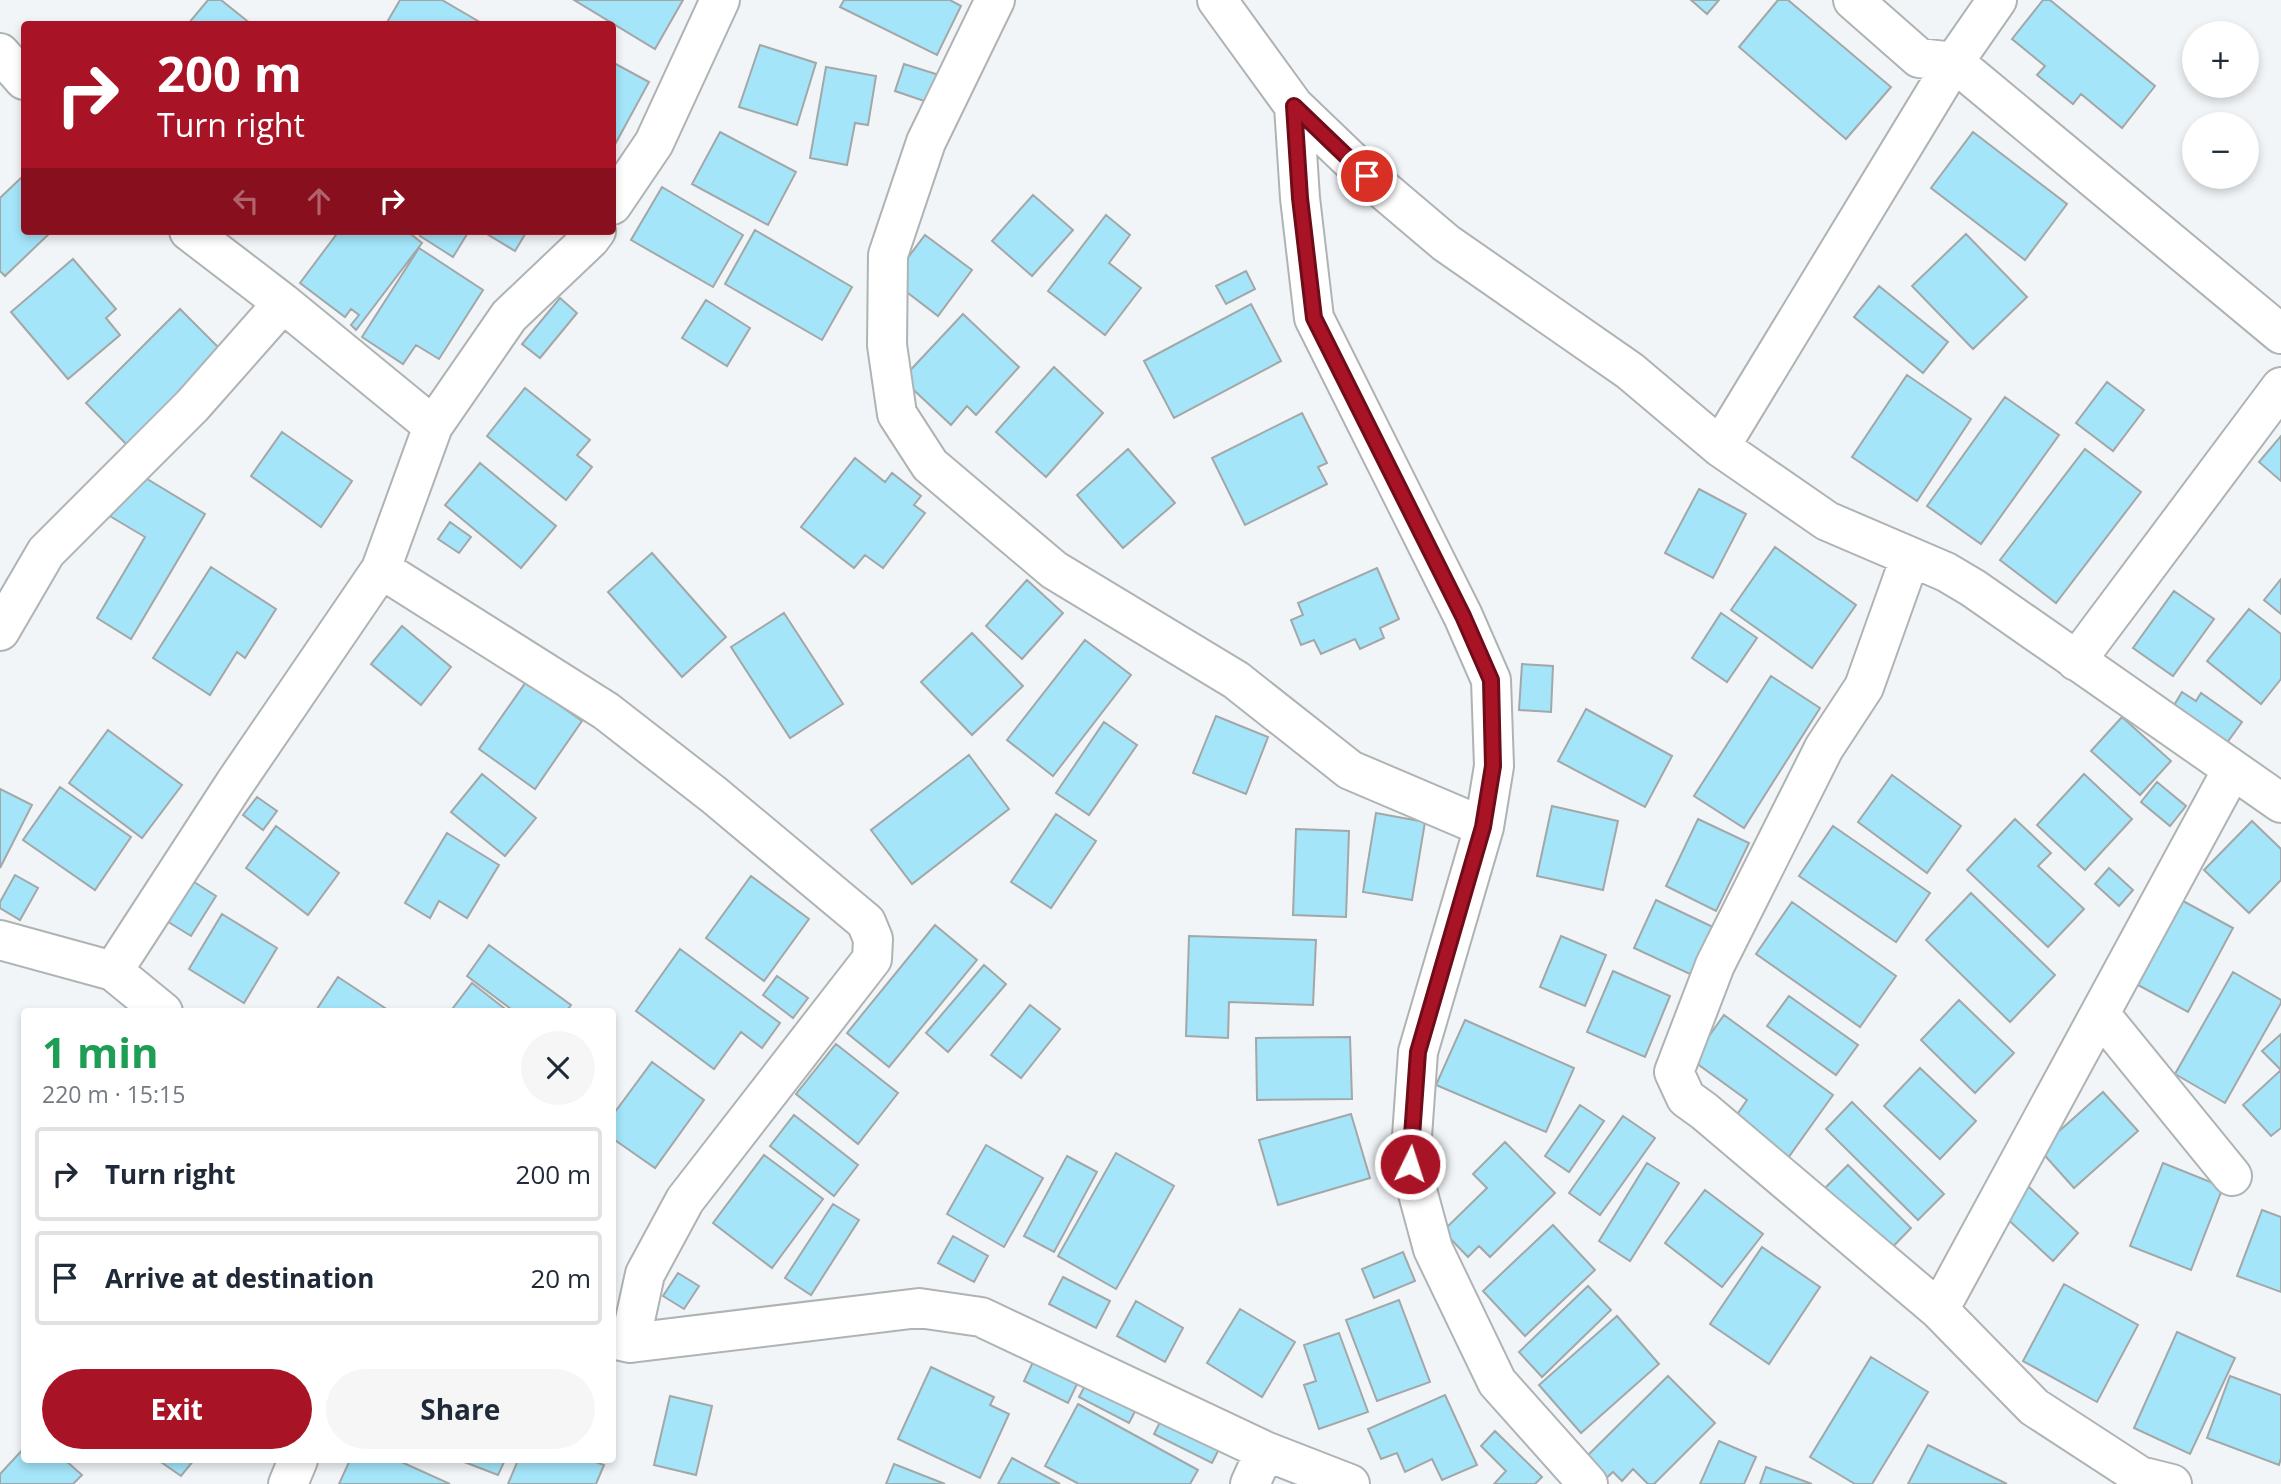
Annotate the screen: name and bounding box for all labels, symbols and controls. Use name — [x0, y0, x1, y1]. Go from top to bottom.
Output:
map controls — [2182, 21, 2259, 189]
button: + — [2182, 21, 2259, 98]
text: 200 m — [157, 40, 302, 106]
icon: right — [42, 49, 133, 140]
text: Turn right — [157, 103, 305, 146]
button: − — [2182, 112, 2259, 189]
pin — [1337, 146, 1397, 206]
icon: arrive — [1348, 157, 1386, 195]
icon: left — [227, 182, 265, 220]
icon: ahead — [300, 182, 338, 220]
icon: right — [373, 182, 411, 220]
text: 1 min — [42, 1023, 159, 1080]
button: close — [521, 1031, 595, 1105]
text: 220 m · 15:15 — [42, 1078, 185, 1110]
position arrow — [1373, 1127, 1447, 1201]
icon: right — [46, 1155, 84, 1193]
text: Turn right — [105, 1156, 236, 1192]
text: 200 m — [516, 1156, 591, 1192]
icon: arrive — [46, 1259, 84, 1297]
text: Arrive at destination — [105, 1260, 374, 1296]
text: 20 m — [530, 1260, 591, 1296]
button: Exit — [42, 1369, 312, 1449]
button: Share — [326, 1369, 595, 1449]

